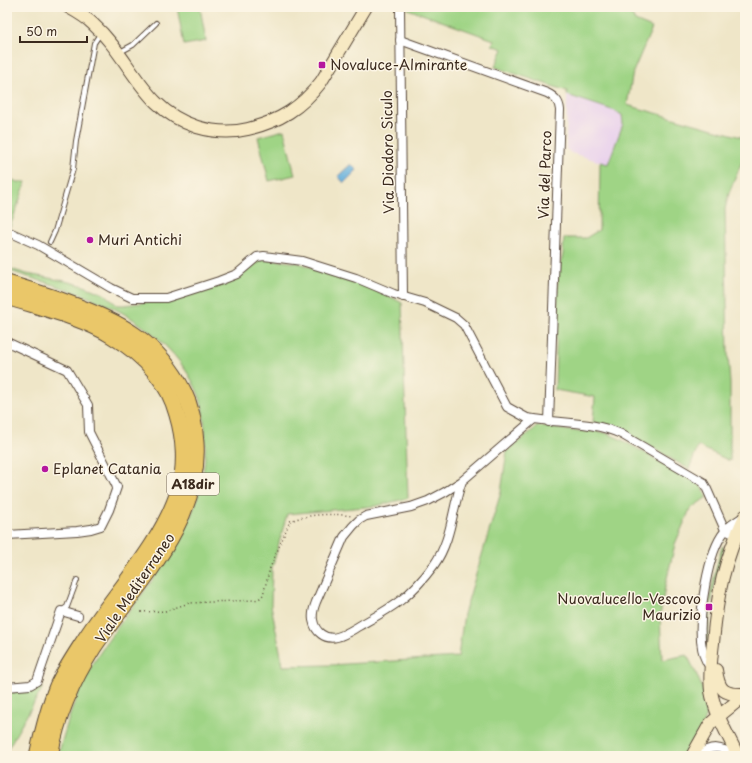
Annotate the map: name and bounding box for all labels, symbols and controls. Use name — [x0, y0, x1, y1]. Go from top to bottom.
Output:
scale bar — [20, 18, 87, 44]
text: 50 m — [26, 22, 57, 40]
place label: Novaluce-Almirante — [330, 54, 468, 75]
marker: Novaluce-Almirante — [317, 60, 327, 70]
street label: Via Diodoro Siculo — [376, 90, 399, 214]
street label: Via del Parco — [532, 130, 557, 220]
place label: Muri Antichi — [98, 229, 182, 250]
marker: Muri Antichi — [85, 235, 95, 245]
place label: Eplanet Catania — [53, 458, 162, 479]
marker: Eplanet Catania — [40, 464, 50, 474]
road number: A18dir — [167, 473, 219, 495]
street label: Viale Mediterraneo — [90, 528, 180, 647]
place label: Nuovalucello-Vescovo Maurizio — [557, 588, 701, 625]
marker: Nuovalucello-Vescovo Maurizio — [704, 602, 714, 612]

